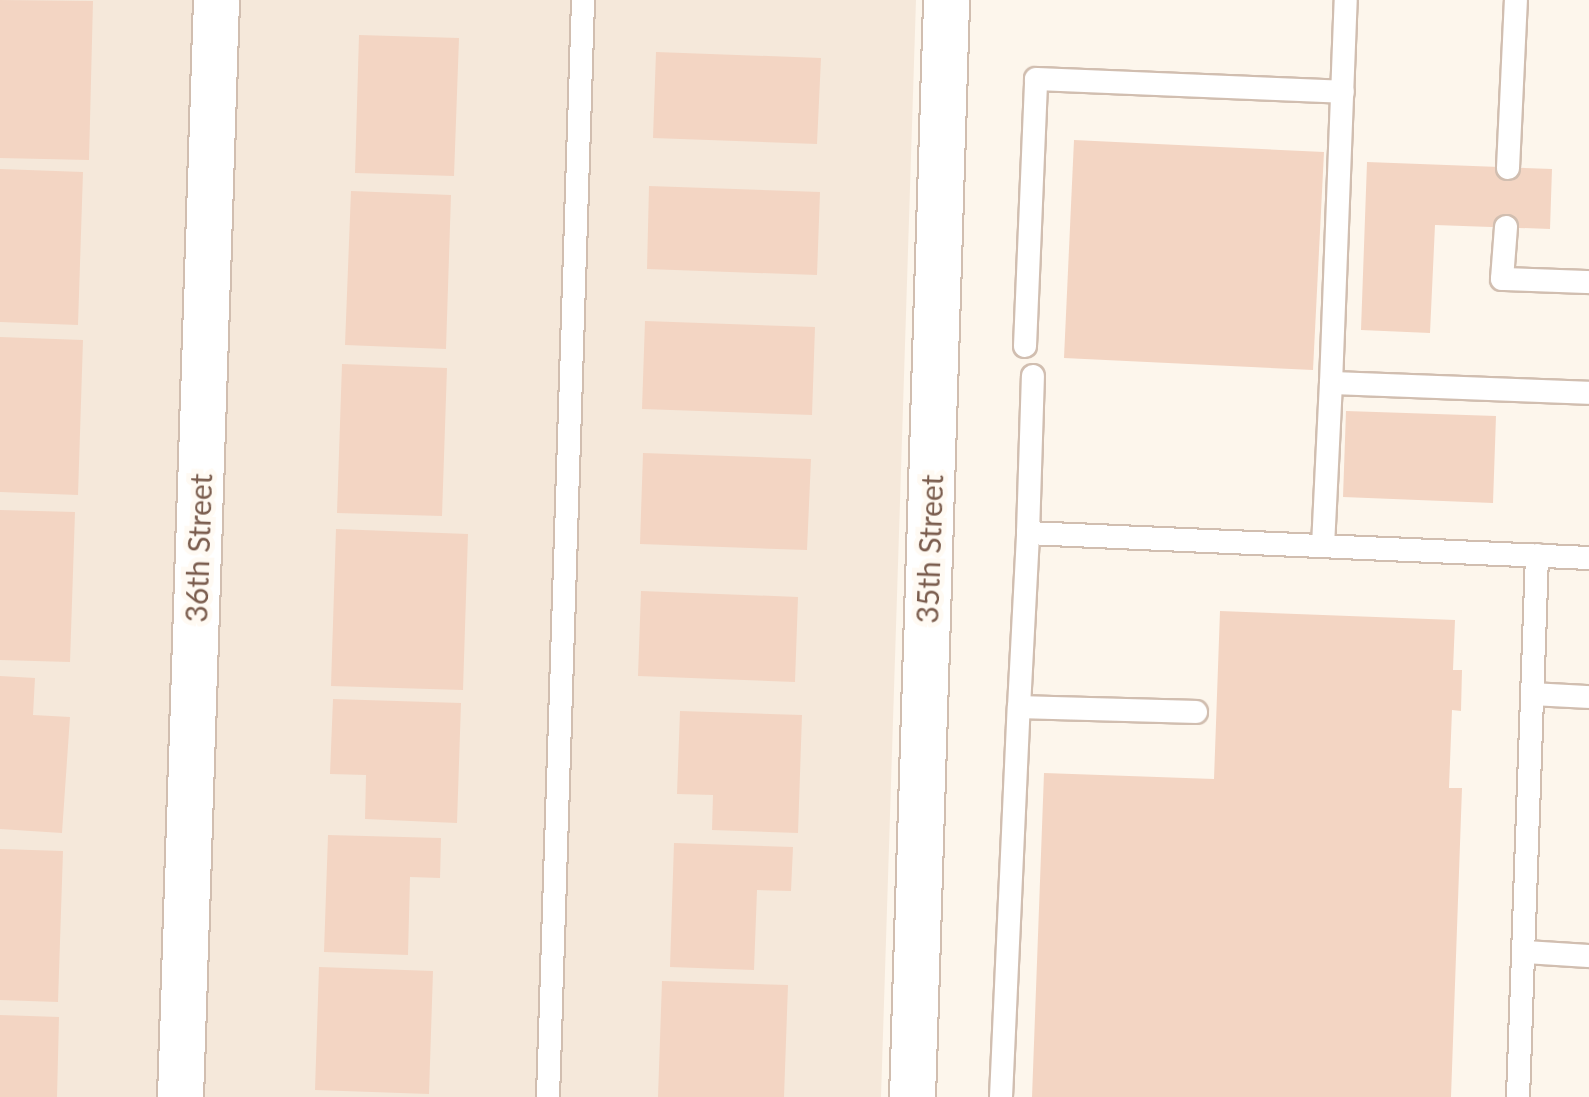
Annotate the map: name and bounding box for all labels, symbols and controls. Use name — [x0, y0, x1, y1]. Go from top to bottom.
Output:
street label: 36th Street — [177, 473, 219, 623]
street label: 35th Street — [908, 474, 950, 624]

